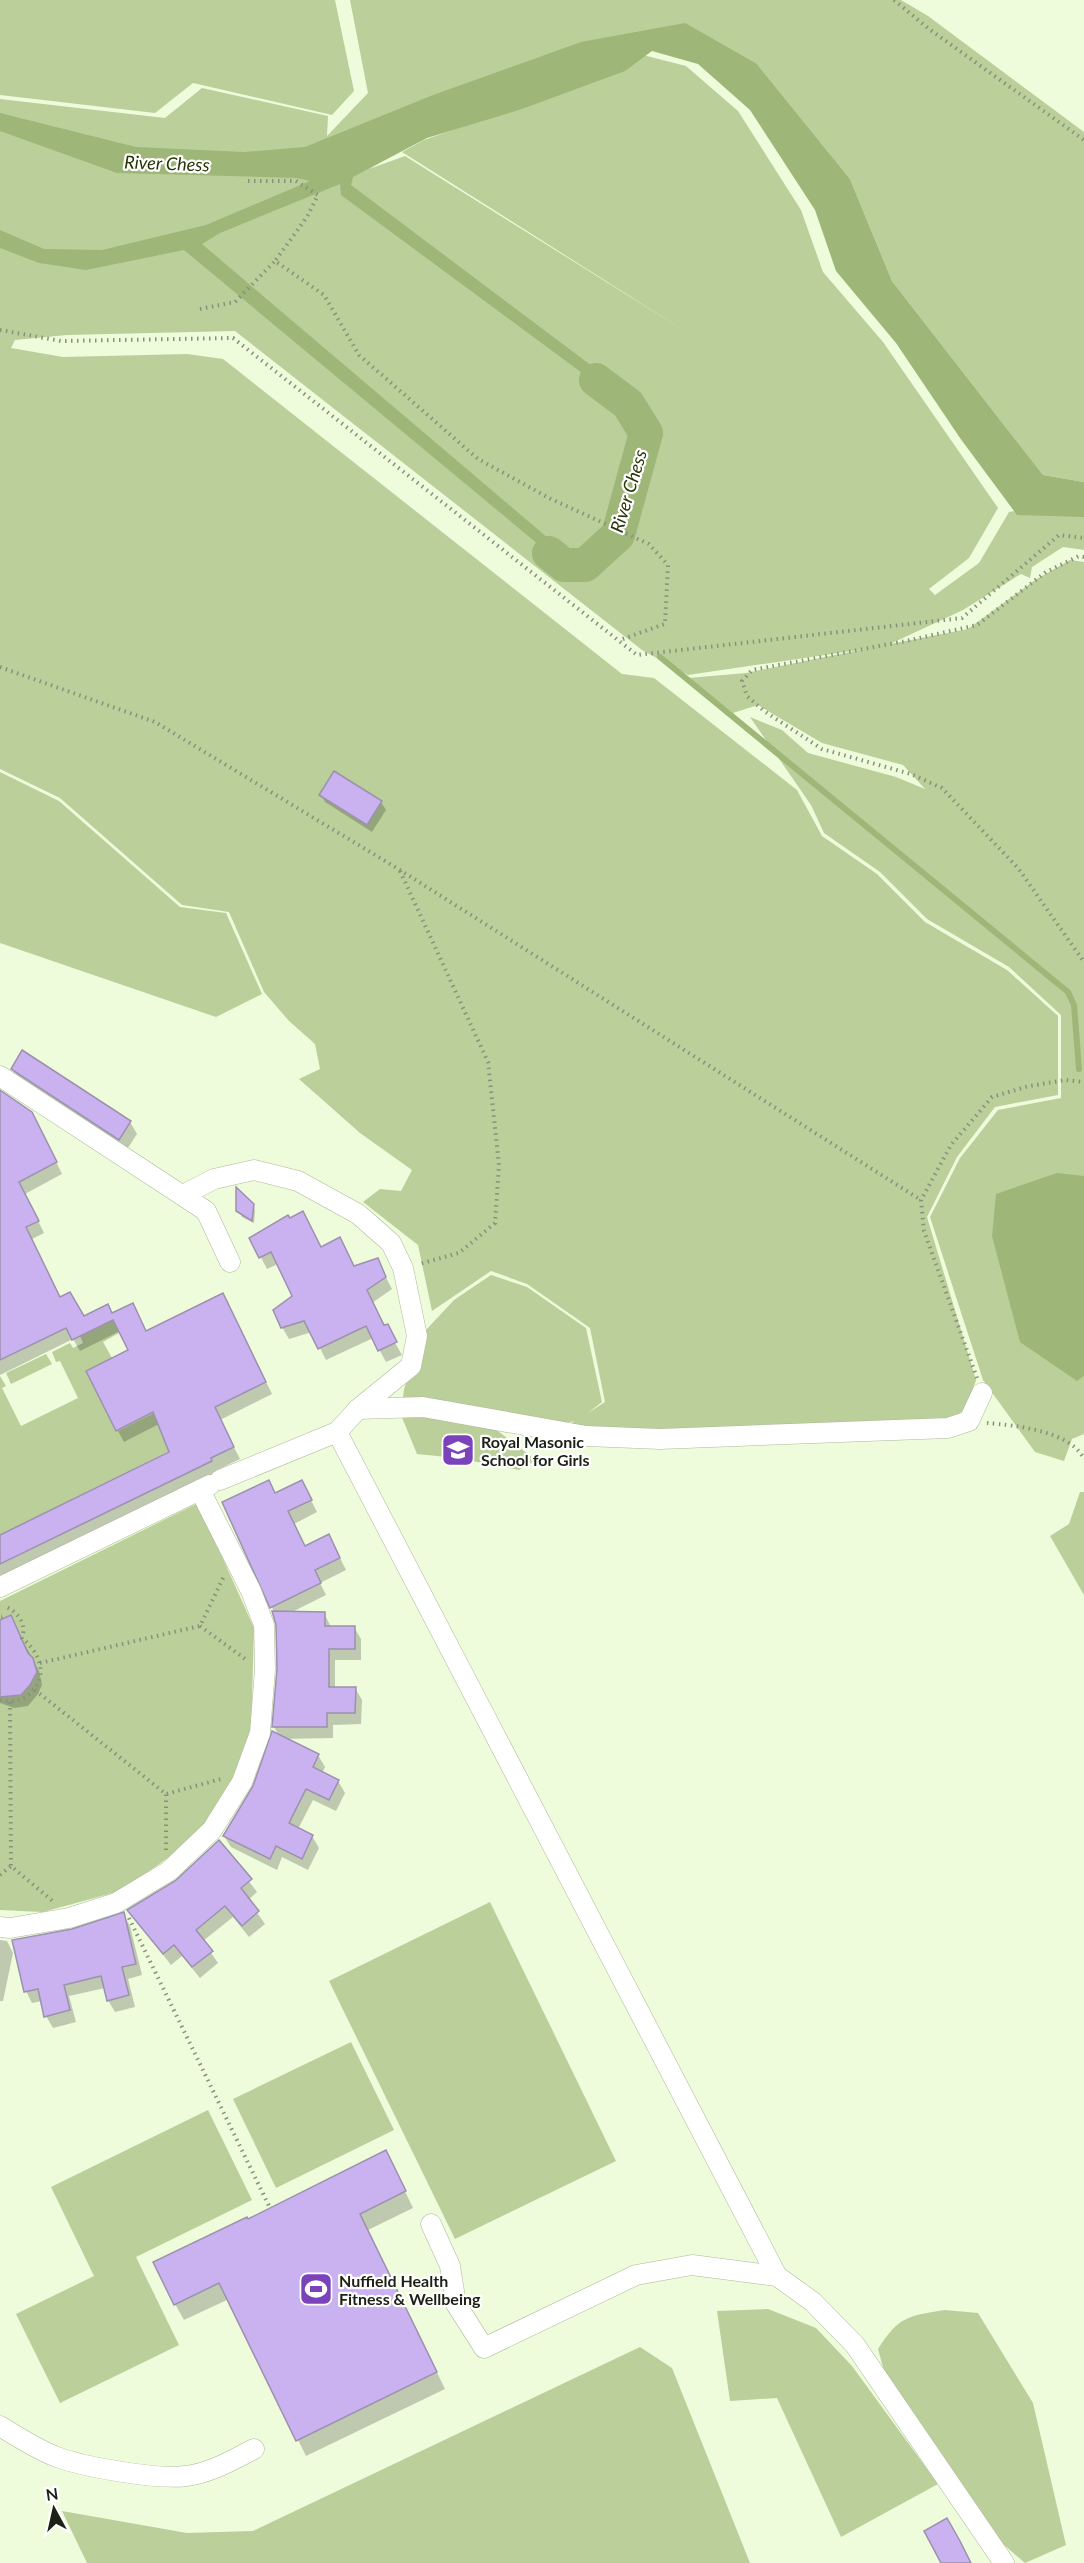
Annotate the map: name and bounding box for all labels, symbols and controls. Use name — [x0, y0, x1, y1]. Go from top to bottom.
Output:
water label: River Chess — [124, 151, 210, 175]
water label: River Chess — [605, 447, 651, 535]
school or university icon: Royal Masonic School for Girls — [440, 1432, 476, 1468]
place label: Royal Masonic School for Girls — [481, 1432, 590, 1469]
sports icon: Nuffield Health Fitness & Wellbeing — [298, 2271, 334, 2307]
place label: Nuffield Health Fitness & Wellbeing — [339, 2271, 481, 2308]
north arrow — [24, 2479, 84, 2539]
text: N — [44, 2483, 59, 2504]

